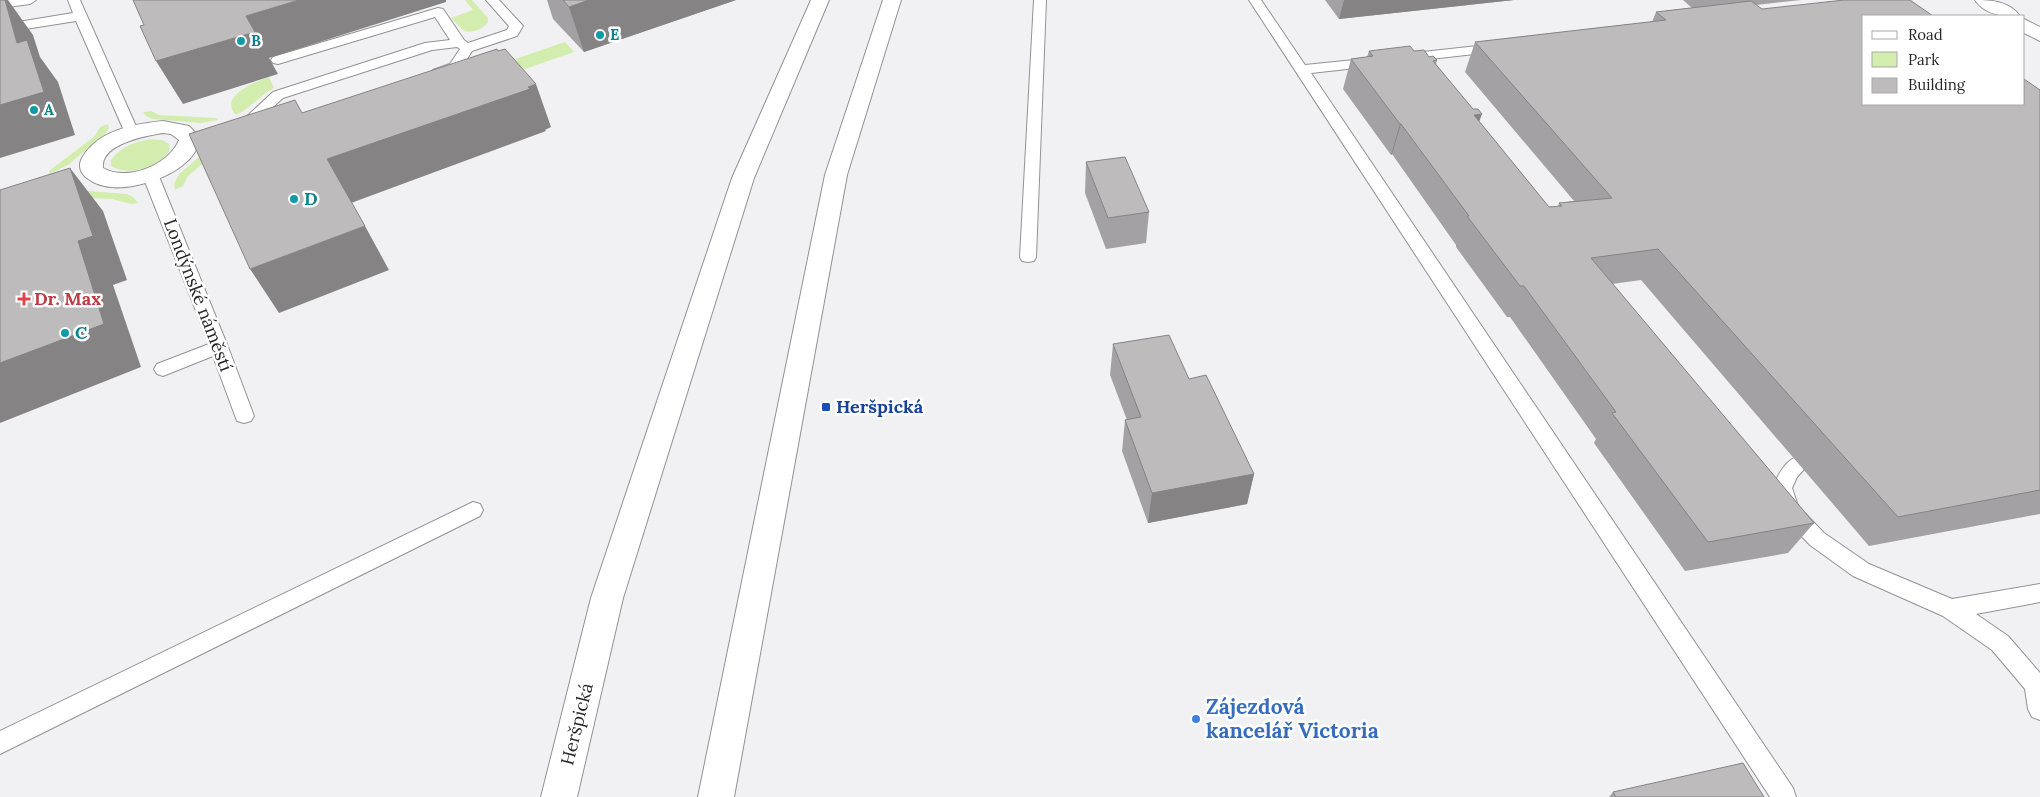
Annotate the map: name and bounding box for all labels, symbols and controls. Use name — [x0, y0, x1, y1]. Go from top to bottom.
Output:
legend — [1862, 15, 2025, 105]
place label: E — [610, 25, 619, 44]
text: Road — [1908, 25, 1943, 44]
marker: E — [594, 29, 606, 41]
place label: B — [251, 31, 261, 50]
marker: B — [235, 35, 247, 47]
text: Park — [1908, 50, 1939, 69]
text: Building — [1908, 75, 1966, 94]
place label: A — [44, 100, 54, 119]
marker: A — [28, 104, 40, 116]
place label: D — [304, 187, 318, 210]
marker: D — [288, 193, 300, 205]
street label: Londýnské náměstí — [159, 215, 238, 374]
place label: Dr. Max — [34, 287, 101, 310]
marker: Dr. Max — [18, 293, 30, 305]
place label: C — [75, 321, 88, 344]
marker: C — [59, 327, 71, 339]
place label: Heršpická — [836, 395, 924, 418]
marker: Heršpická — [820, 401, 832, 413]
street label: Heršpická — [555, 680, 598, 767]
place label: Zájezdová kancelář Victoria — [1206, 693, 1379, 744]
marker: Zájezdová kancelář Victoria — [1190, 713, 1202, 725]

